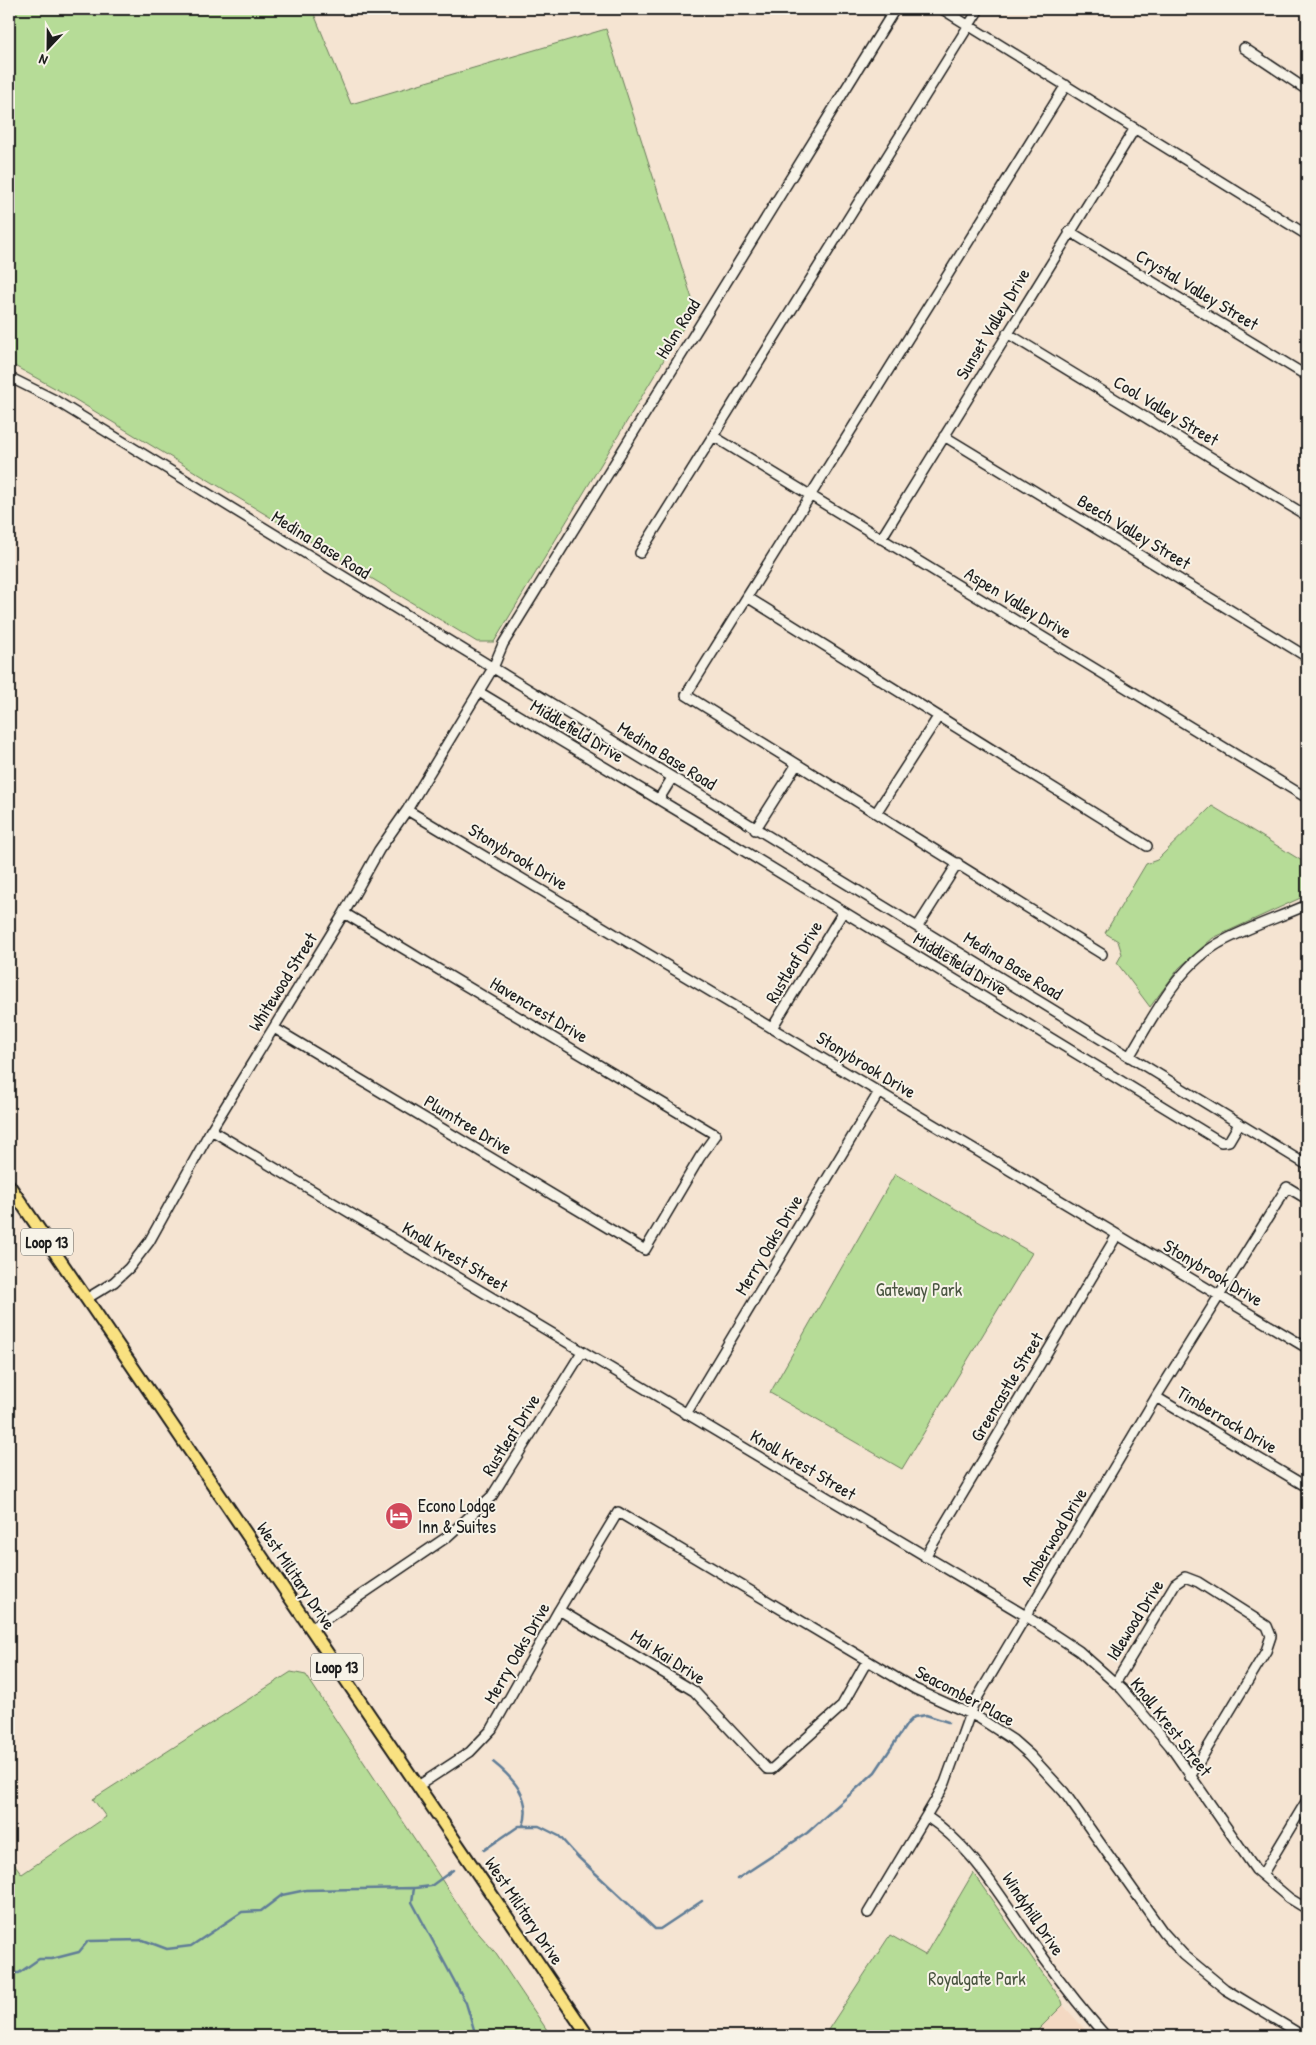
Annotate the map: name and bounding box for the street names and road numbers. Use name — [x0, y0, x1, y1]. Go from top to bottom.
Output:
street label: Crystal Valley Street — [1131, 243, 1264, 337]
street label: Sunset Valley Drive — [949, 263, 1036, 384]
street label: Holm Road — [649, 294, 706, 363]
street label: Cool Valley Street — [1109, 369, 1224, 452]
street label: Beech Valley Street — [1073, 488, 1196, 576]
street label: Medina Base Road — [267, 504, 375, 585]
street label: Aspen Valley Drive — [960, 561, 1076, 644]
street label: Middlefield Drive — [526, 693, 629, 768]
street label: Medina Base Road — [613, 715, 721, 796]
street label: Stonybrook Drive — [464, 817, 573, 896]
street label: Rustleaf Drive — [759, 916, 828, 1008]
street label: Medina Base Road — [959, 925, 1067, 1006]
street label: Middlefield Drive — [909, 926, 1012, 1001]
street label: Whitewood Street — [242, 927, 323, 1036]
street label: Havencrest Drive — [486, 970, 593, 1049]
street label: Stonybrook Drive — [812, 1025, 921, 1104]
street label: Plumtree Drive — [420, 1089, 517, 1161]
street label: Merry Oaks Drive — [729, 1190, 808, 1300]
street label: Knoll Krest Street — [398, 1215, 514, 1298]
road number: Loop 13 — [21, 1228, 73, 1256]
street label: Stonybrook Drive — [1159, 1233, 1268, 1312]
street label: Greencastle Street — [964, 1327, 1049, 1446]
street label: Timberrock Drive — [1172, 1380, 1282, 1459]
street label: Rustleaf Drive — [476, 1389, 546, 1480]
street label: Knoll Krest Street — [746, 1423, 862, 1506]
street label: Amberwood Drive — [1014, 1483, 1093, 1591]
street label: West Military Drive — [251, 1517, 342, 1634]
street label: Idlewood Drive — [1100, 1574, 1169, 1665]
street label: Merry Oaks Drive — [477, 1598, 556, 1708]
street label: Mai Kai Drive — [626, 1623, 711, 1690]
road number: Loop 13 — [311, 1654, 363, 1680]
street label: Seacomber Place — [911, 1659, 1019, 1732]
street label: Knoll Krest Street — [1125, 1672, 1218, 1782]
street label: West Military Drive — [479, 1852, 570, 1969]
street label: Windyhill Drive — [996, 1867, 1070, 1960]

